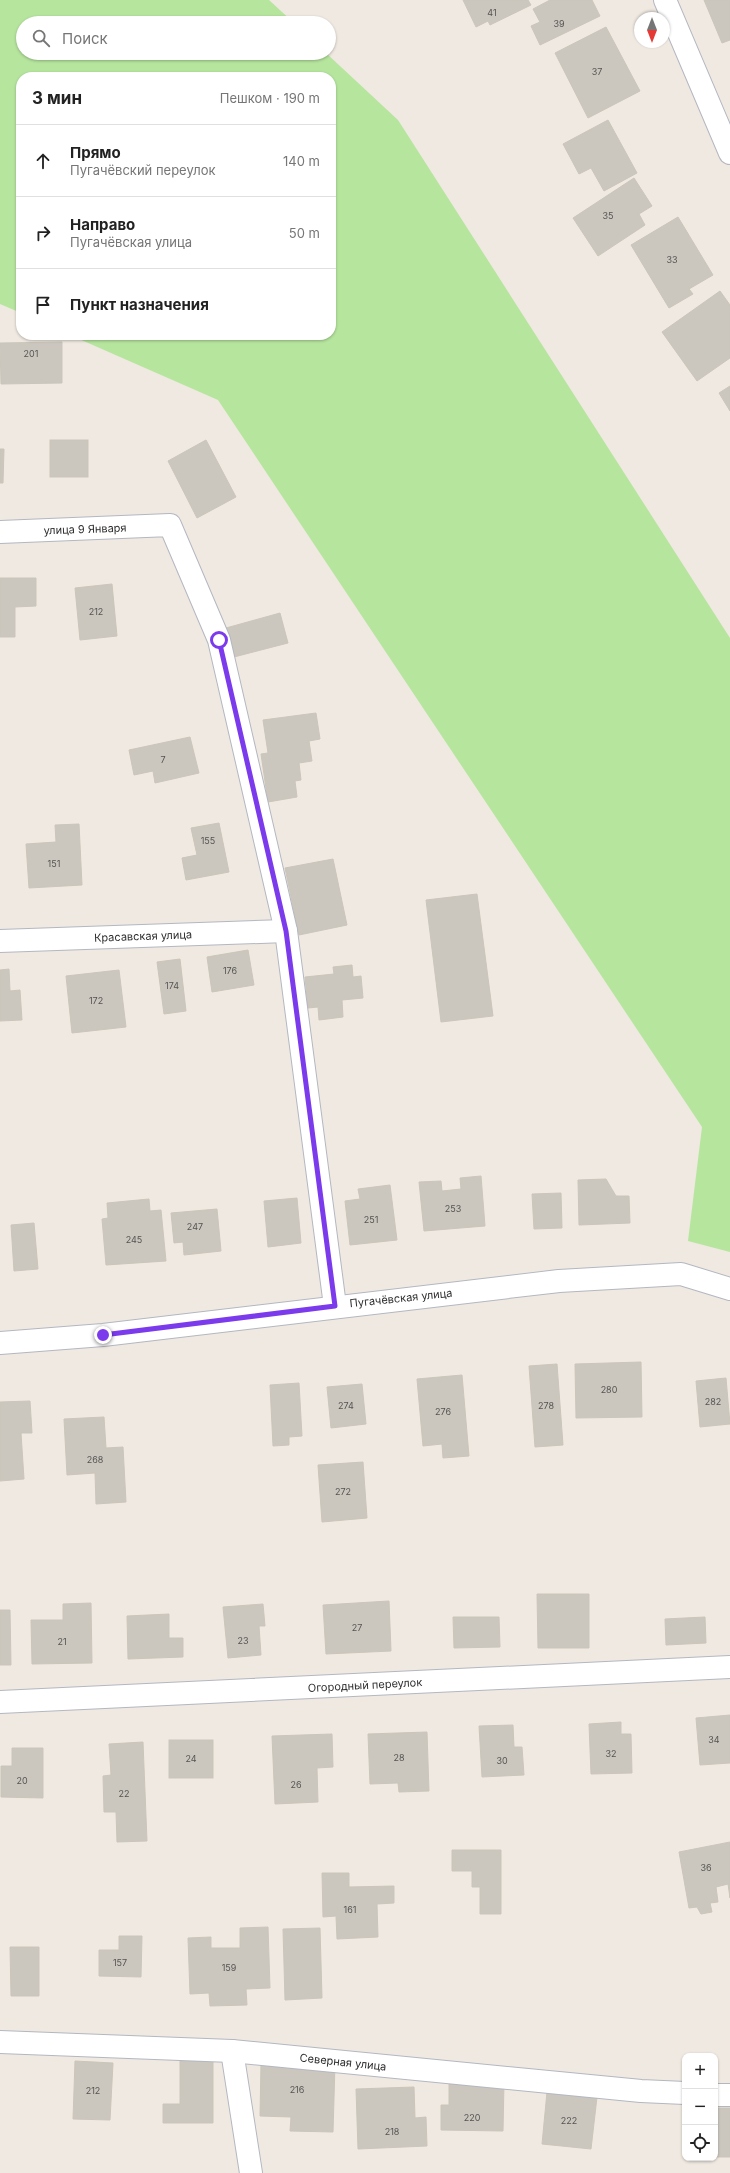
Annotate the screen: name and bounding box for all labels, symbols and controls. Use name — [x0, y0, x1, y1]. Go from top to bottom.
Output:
house number: 41 — [487, 7, 497, 18]
north arrow — [634, 12, 670, 48]
search box — [16, 16, 336, 60]
house number: 39 — [553, 18, 565, 29]
icon: search — [30, 27, 52, 49]
text: Поиск — [62, 29, 108, 48]
house number: 37 — [592, 66, 602, 77]
text: 3 мин — [32, 88, 82, 108]
text: Пешком · 190 m — [220, 90, 320, 106]
text: Прямо — [70, 143, 121, 162]
icon: ahead — [32, 150, 54, 172]
text: 140 m — [283, 153, 320, 169]
text: Пугачёвский переулок — [70, 162, 215, 178]
house number: 35 — [602, 210, 614, 221]
text: Направо — [70, 215, 135, 234]
icon: right — [32, 222, 54, 244]
text: 50 m — [289, 225, 320, 241]
text: Пугачёвская улица — [70, 234, 192, 250]
house number: 33 — [666, 254, 678, 265]
icon: arrive — [32, 294, 54, 316]
text: Пункт назначения — [70, 295, 209, 314]
house number: 201 — [24, 348, 38, 359]
street label: улица 9 Января — [43, 521, 127, 537]
house number: 212 — [89, 606, 103, 617]
route start — [210, 631, 228, 649]
house number: 7 — [160, 754, 166, 765]
house number: 155 — [201, 835, 215, 846]
house number: 151 — [48, 858, 60, 869]
street label: Красавская улица — [94, 927, 192, 945]
house number: 176 — [223, 965, 238, 976]
house number: 174 — [165, 980, 179, 991]
house number: 172 — [89, 995, 103, 1006]
house number: 253 — [445, 1203, 462, 1214]
house number: 251 — [364, 1214, 378, 1225]
house number: 247 — [187, 1221, 203, 1232]
house number: 245 — [126, 1234, 142, 1245]
street label: Пугачёвская улица — [349, 1286, 453, 1310]
route end — [94, 1326, 112, 1344]
house number: 280 — [601, 1384, 618, 1395]
house number: 282 — [705, 1396, 721, 1407]
house number: 274 — [338, 1400, 354, 1411]
house number: 278 — [538, 1400, 554, 1411]
house number: 276 — [435, 1406, 451, 1417]
house number: 268 — [87, 1454, 104, 1465]
house number: 272 — [335, 1486, 351, 1497]
house number: 27 — [352, 1622, 362, 1633]
house number: 23 — [237, 1635, 249, 1646]
house number: 21 — [57, 1636, 67, 1647]
street label: Огородный переулок — [307, 1675, 423, 1695]
house number: 34 — [708, 1734, 720, 1745]
house number: 32 — [605, 1748, 617, 1759]
house number: 28 — [393, 1752, 405, 1763]
house number: 24 — [185, 1753, 197, 1764]
house number: 30 — [496, 1755, 508, 1766]
house number: 20 — [16, 1775, 28, 1786]
house number: 26 — [290, 1779, 302, 1790]
house number: 22 — [119, 1788, 129, 1799]
house number: 36 — [700, 1862, 712, 1873]
house number: 161 — [344, 1904, 356, 1915]
house number: 157 — [113, 1957, 127, 1968]
house number: 159 — [222, 1962, 237, 1973]
street label: Северная улица — [299, 2050, 387, 2074]
map controls — [682, 2053, 718, 2161]
button: + — [682, 2053, 718, 2089]
house number: 216 — [290, 2084, 305, 2095]
house number: 212 — [86, 2085, 100, 2096]
button: − — [682, 2089, 718, 2125]
house number: 220 — [464, 2112, 481, 2123]
house number: 222 — [561, 2115, 577, 2126]
button: locate — [682, 2125, 718, 2161]
house number: 218 — [385, 2126, 400, 2137]

